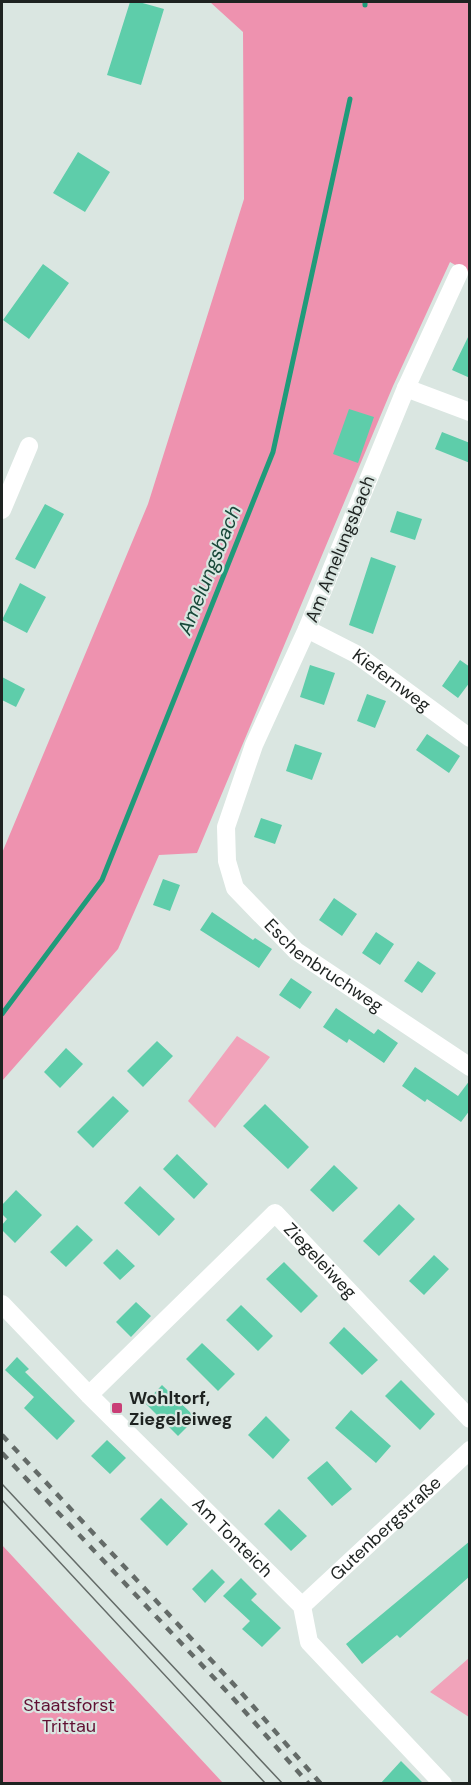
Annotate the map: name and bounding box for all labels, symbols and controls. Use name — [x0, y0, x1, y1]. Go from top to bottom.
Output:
street label: Am Amelungsbach — [300, 472, 380, 626]
water label: Amelungsbach — [171, 501, 247, 640]
street label: Kiefernweg — [347, 643, 435, 717]
street label: Eschenbruchweg — [259, 913, 388, 1018]
street label: Ziegeleiweg — [278, 1218, 362, 1304]
place label: Wohltorf, Ziegeleiweg — [129, 1386, 232, 1431]
marker: Wohltorf, Ziegeleiweg — [110, 1401, 124, 1415]
street label: Gutenbergstraße — [325, 1471, 446, 1586]
street label: Am Tonteich — [187, 1492, 278, 1582]
park label: Staatsforst Trittau — [23, 1693, 115, 1738]

